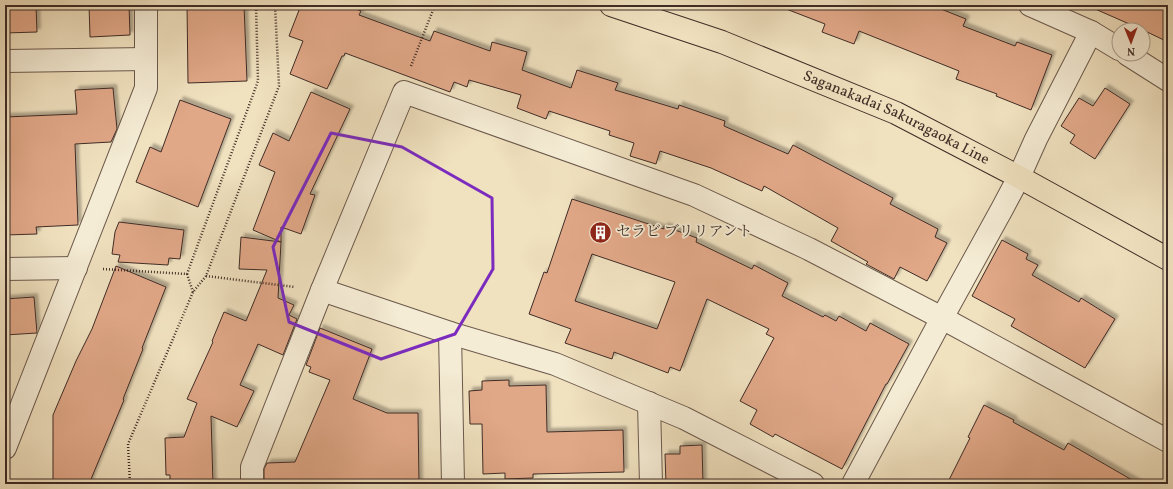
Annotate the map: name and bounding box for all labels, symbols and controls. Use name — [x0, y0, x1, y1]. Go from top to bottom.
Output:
north arrow — [1111, 22, 1151, 62]
text: N — [1127, 43, 1135, 58]
street label: Saganakadai Sakuragaoka Line — [800, 66, 993, 170]
building icon: セラビ ブリリアント — [587, 219, 613, 245]
place label: セラビ ブリリアント — [616, 222, 753, 243]

